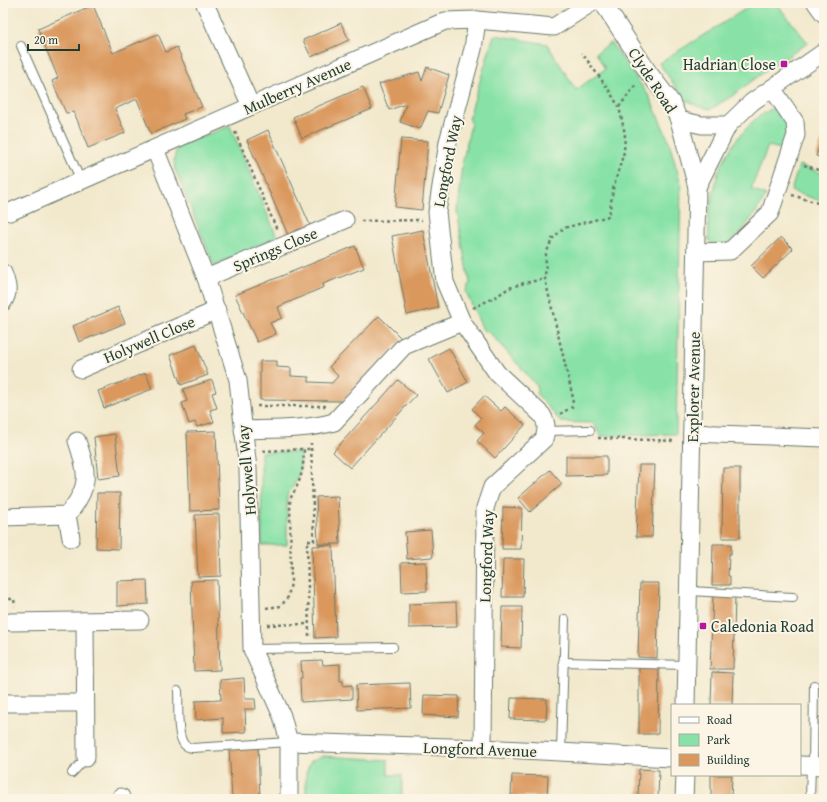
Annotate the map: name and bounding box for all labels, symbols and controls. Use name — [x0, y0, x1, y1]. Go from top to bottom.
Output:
scale bar — [28, 26, 79, 52]
text: 20 m — [34, 31, 58, 48]
street label: Clyde Road — [623, 42, 684, 118]
street label: Mulberry Avenue — [239, 51, 355, 121]
place label: Hadrian Close — [683, 52, 776, 76]
marker: Hadrian Close — [779, 59, 789, 69]
street label: Longford Way — [426, 113, 468, 209]
street label: Springs Close — [229, 220, 321, 278]
street label: Holywell Close — [99, 309, 199, 369]
street label: Explorer Avenue — [680, 331, 706, 443]
street label: Holywell Way — [230, 424, 262, 516]
street label: Longford Way — [472, 509, 500, 603]
place label: Caledonia Road — [711, 614, 814, 638]
marker: Caledonia Road — [698, 621, 708, 631]
legend — [671, 704, 801, 776]
text: Road — [707, 711, 733, 728]
text: Park — [707, 731, 731, 748]
street label: Longford Avenue — [423, 735, 537, 763]
text: Building — [707, 751, 750, 768]

